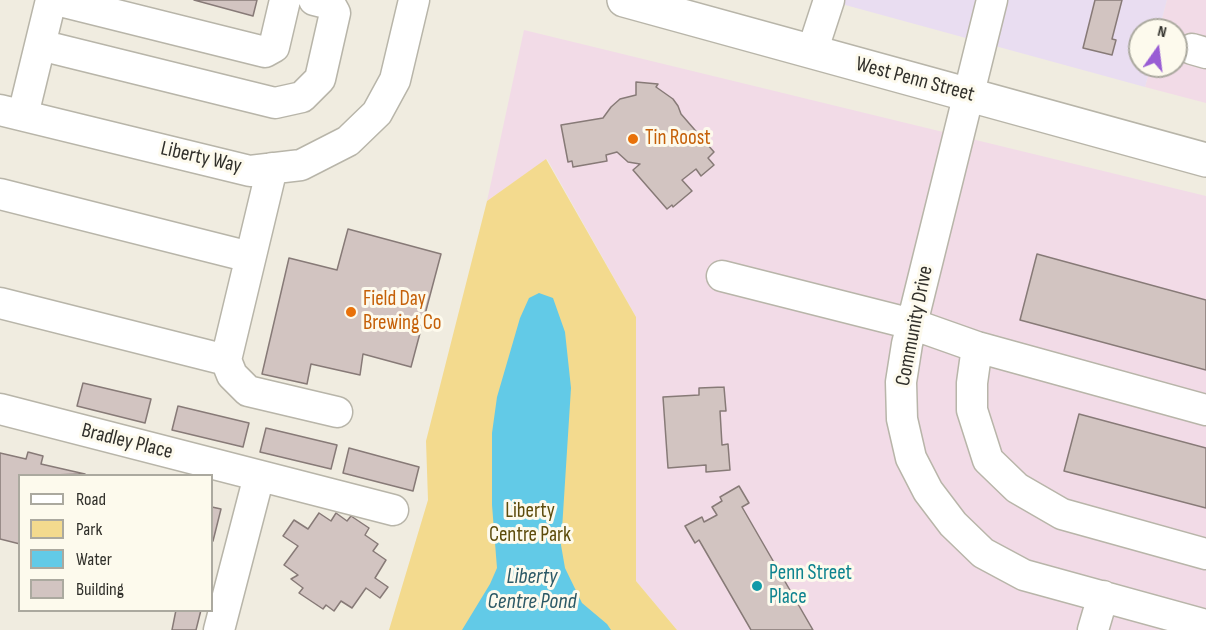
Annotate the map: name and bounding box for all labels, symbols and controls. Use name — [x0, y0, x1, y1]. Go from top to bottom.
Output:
north arrow — [1128, 18, 1188, 78]
text: N — [1156, 22, 1168, 42]
street label: West Penn Street — [853, 52, 977, 108]
place label: Tin Roost — [645, 126, 711, 152]
marker: Tin Roost — [626, 132, 640, 146]
street label: Liberty Way — [158, 136, 244, 180]
street label: Community Drive — [891, 264, 939, 388]
place label: Field Day Brewing Co — [363, 287, 442, 337]
marker: Field Day Brewing Co — [344, 305, 358, 319]
street label: Bradley Place — [79, 419, 175, 465]
legend — [18, 474, 213, 612]
text: Road — [76, 489, 106, 510]
park label: Liberty Centre Park — [489, 499, 571, 549]
text: Park — [76, 519, 102, 540]
text: Water — [76, 549, 112, 570]
place label: Penn Street Place — [769, 561, 852, 611]
water label: Liberty Centre Pond — [488, 564, 576, 616]
text: Building — [76, 579, 124, 600]
marker: Penn Street Place — [750, 579, 764, 593]

